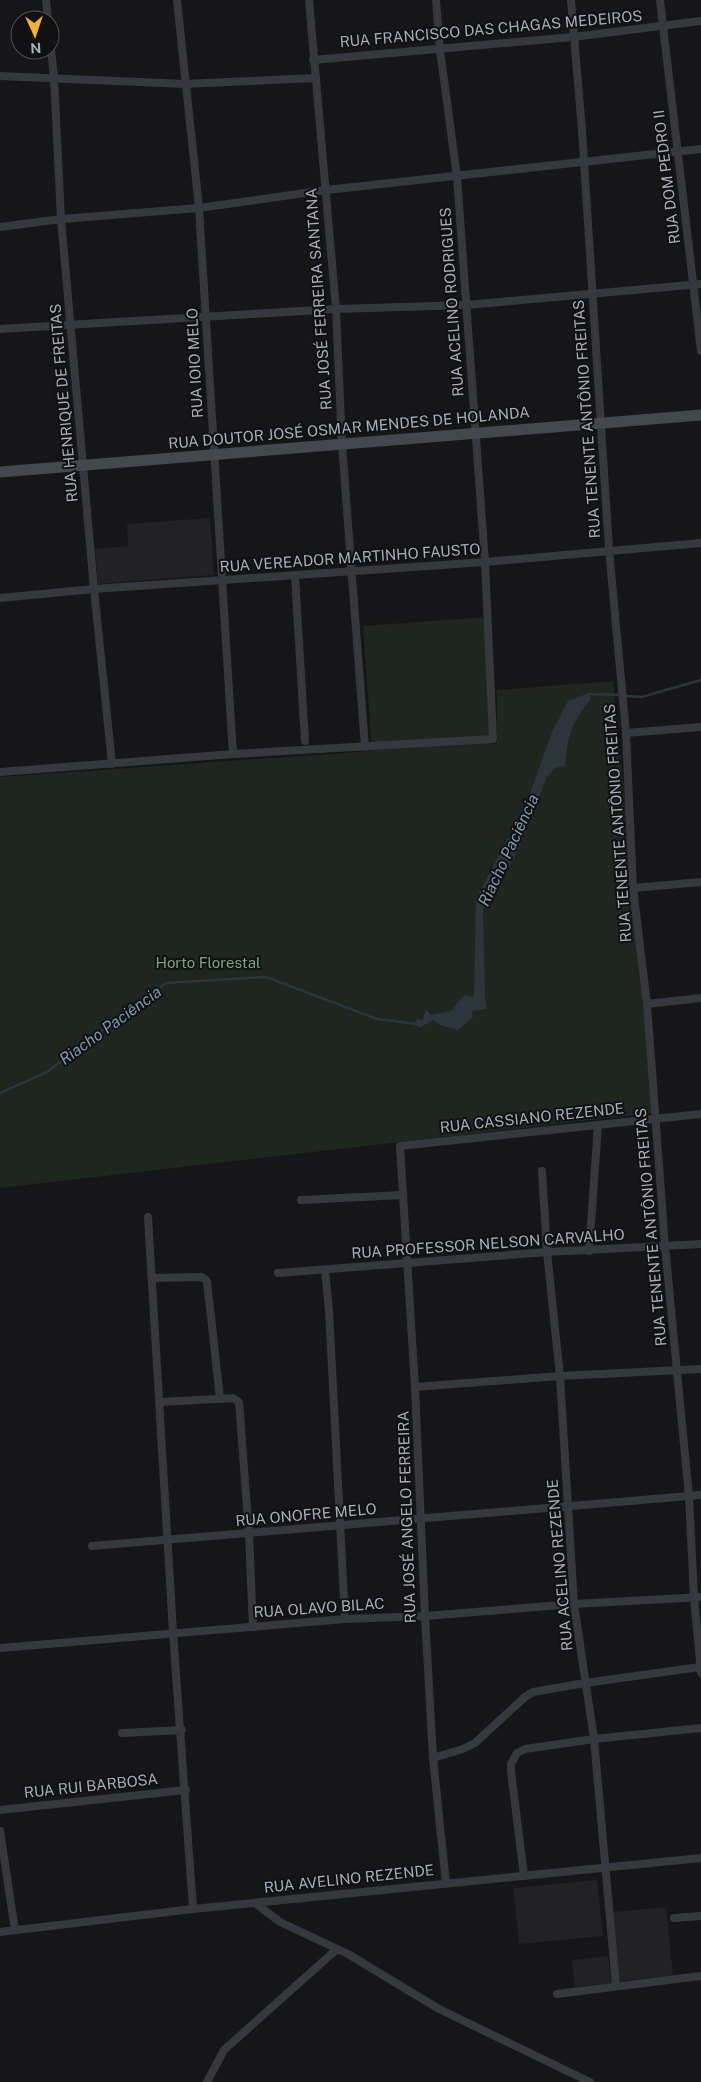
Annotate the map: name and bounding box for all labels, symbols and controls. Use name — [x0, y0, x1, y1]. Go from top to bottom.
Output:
street label: RUA FRANCISCO DAS CHAGAS MEDEIROS — [339, 7, 643, 50]
north arrow — [10, 10, 60, 60]
text: N — [30, 40, 42, 56]
street label: RUA DOM PEDRO II — [650, 109, 683, 245]
street label: RUA JOSÉ FERREIRA SANTANA — [302, 187, 335, 411]
street label: RUA ACELINO RODRIGUES — [436, 207, 467, 397]
street label: RUA TENENTE ANTÔNIO FREITAS — [570, 299, 603, 539]
street label: RUA HENRIQUE DE FREITAS — [46, 303, 81, 503]
street label: RUA IOIO MELO — [183, 307, 206, 419]
street label: RUA DOUTOR JOSÉ OSMAR MENDES DE HOLANDA — [168, 403, 531, 452]
street label: RUA VEREADOR MARTINHO FAUSTO — [219, 540, 481, 575]
street label: RUA TENENTE ANTÔNIO FREITAS — [601, 703, 634, 943]
water label: Riacho Paciência — [474, 791, 543, 909]
park label: Horto Florestal — [156, 954, 260, 971]
water label: Riacho Paciência — [56, 982, 165, 1069]
street label: RUA CASSIANO REZENDE — [439, 1099, 625, 1136]
street label: RUA TENENTE ANTÔNIO FREITAS — [632, 1107, 669, 1347]
street label: RUA PROFESSOR NELSON CARVALHO — [351, 1225, 625, 1262]
street label: RUA JOSÉ ANGELO FERREIRA — [394, 1410, 419, 1623]
street label: RUA ACELINO REZENDE — [544, 1478, 575, 1652]
street label: RUA ONOFRE MELO — [235, 1500, 377, 1529]
street label: RUA OLAVO BILAC — [253, 1594, 385, 1621]
street label: RUA RUI BARBOSA — [23, 1770, 159, 1801]
street label: RUA AVELINO REZENDE — [263, 1861, 435, 1896]

